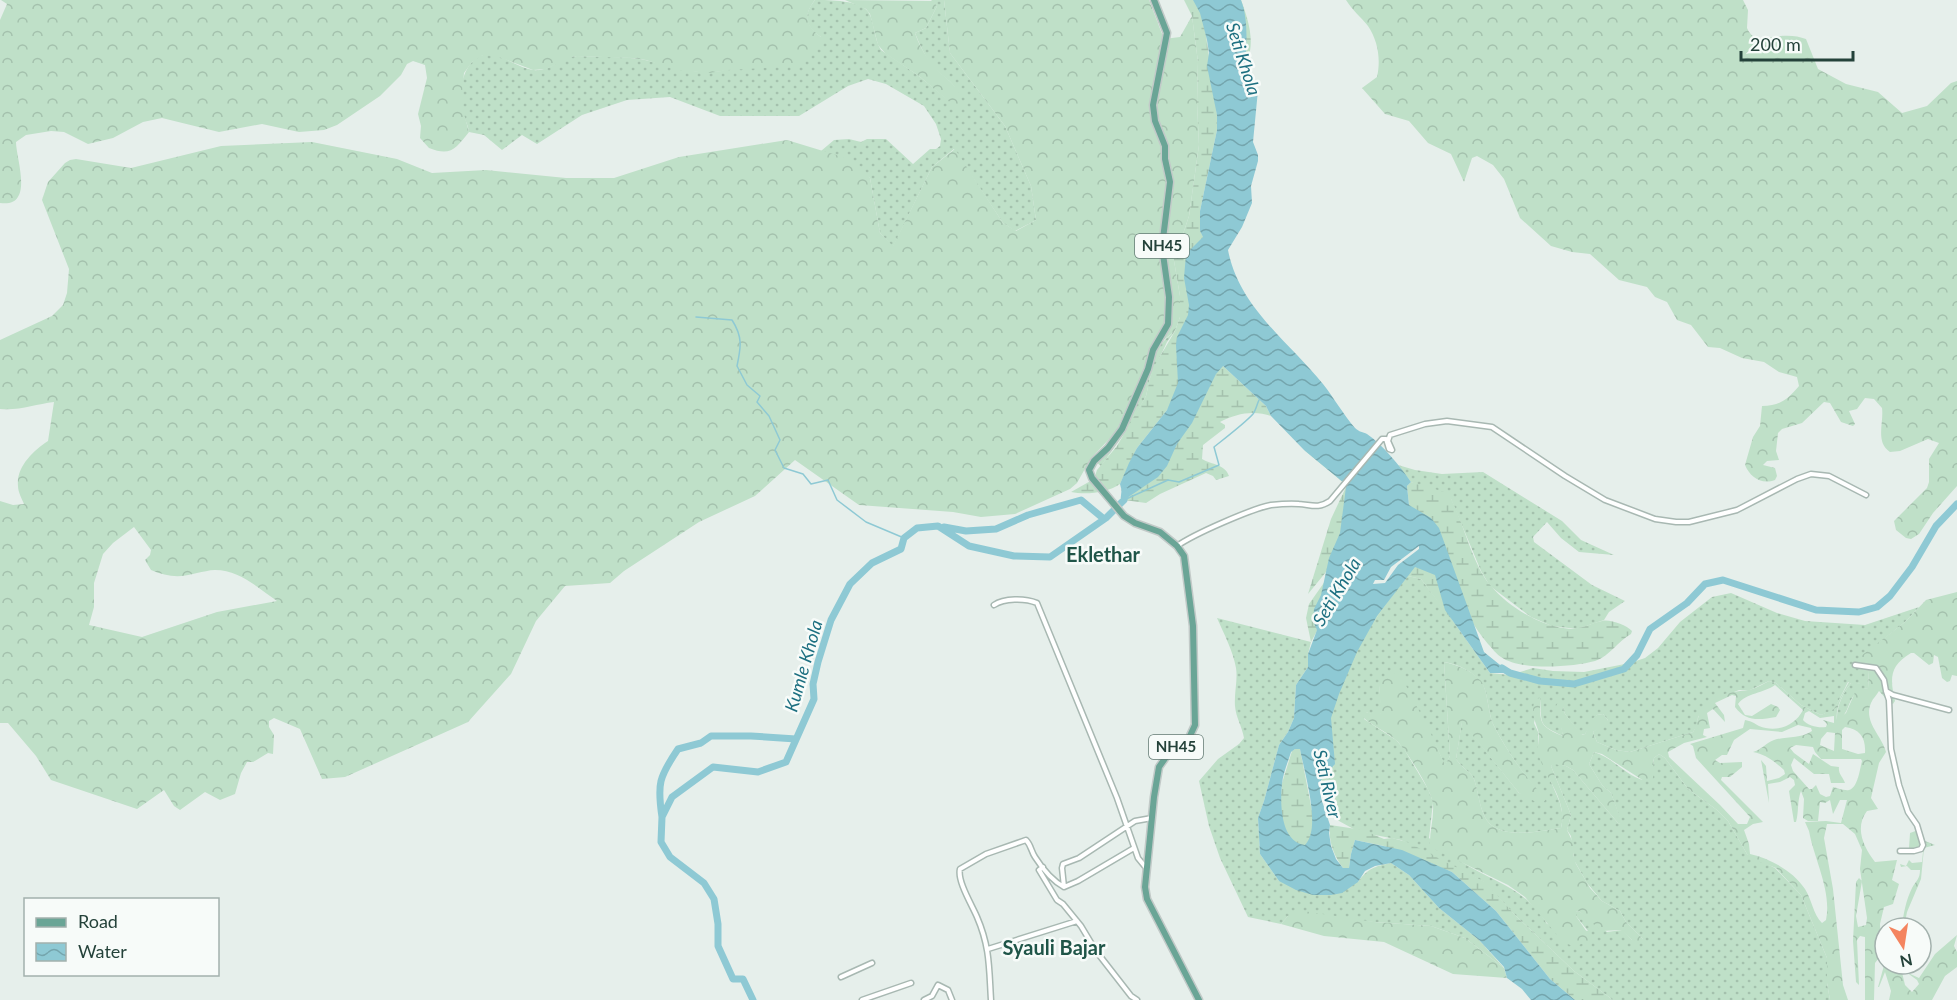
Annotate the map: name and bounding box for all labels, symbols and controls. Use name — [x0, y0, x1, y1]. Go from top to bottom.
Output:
water label: Seti Khola — [1222, 19, 1266, 98]
scale bar — [1741, 24, 1854, 62]
text: 200 m — [1750, 33, 1801, 55]
road number: NH45 — [1135, 234, 1189, 258]
district label: Eklethar — [1066, 542, 1141, 566]
water label: Seti Khola — [1307, 553, 1365, 629]
water label: Kumle Khola — [779, 617, 827, 714]
road number: NH45 — [1149, 735, 1203, 759]
water label: Seti River — [1309, 747, 1347, 821]
legend — [24, 898, 219, 976]
text: Road — [78, 910, 118, 932]
north arrow — [1873, 916, 1933, 976]
district label: Syauli Bajar — [1003, 935, 1106, 959]
text: Water — [78, 940, 127, 962]
text: N — [1898, 951, 1914, 972]

